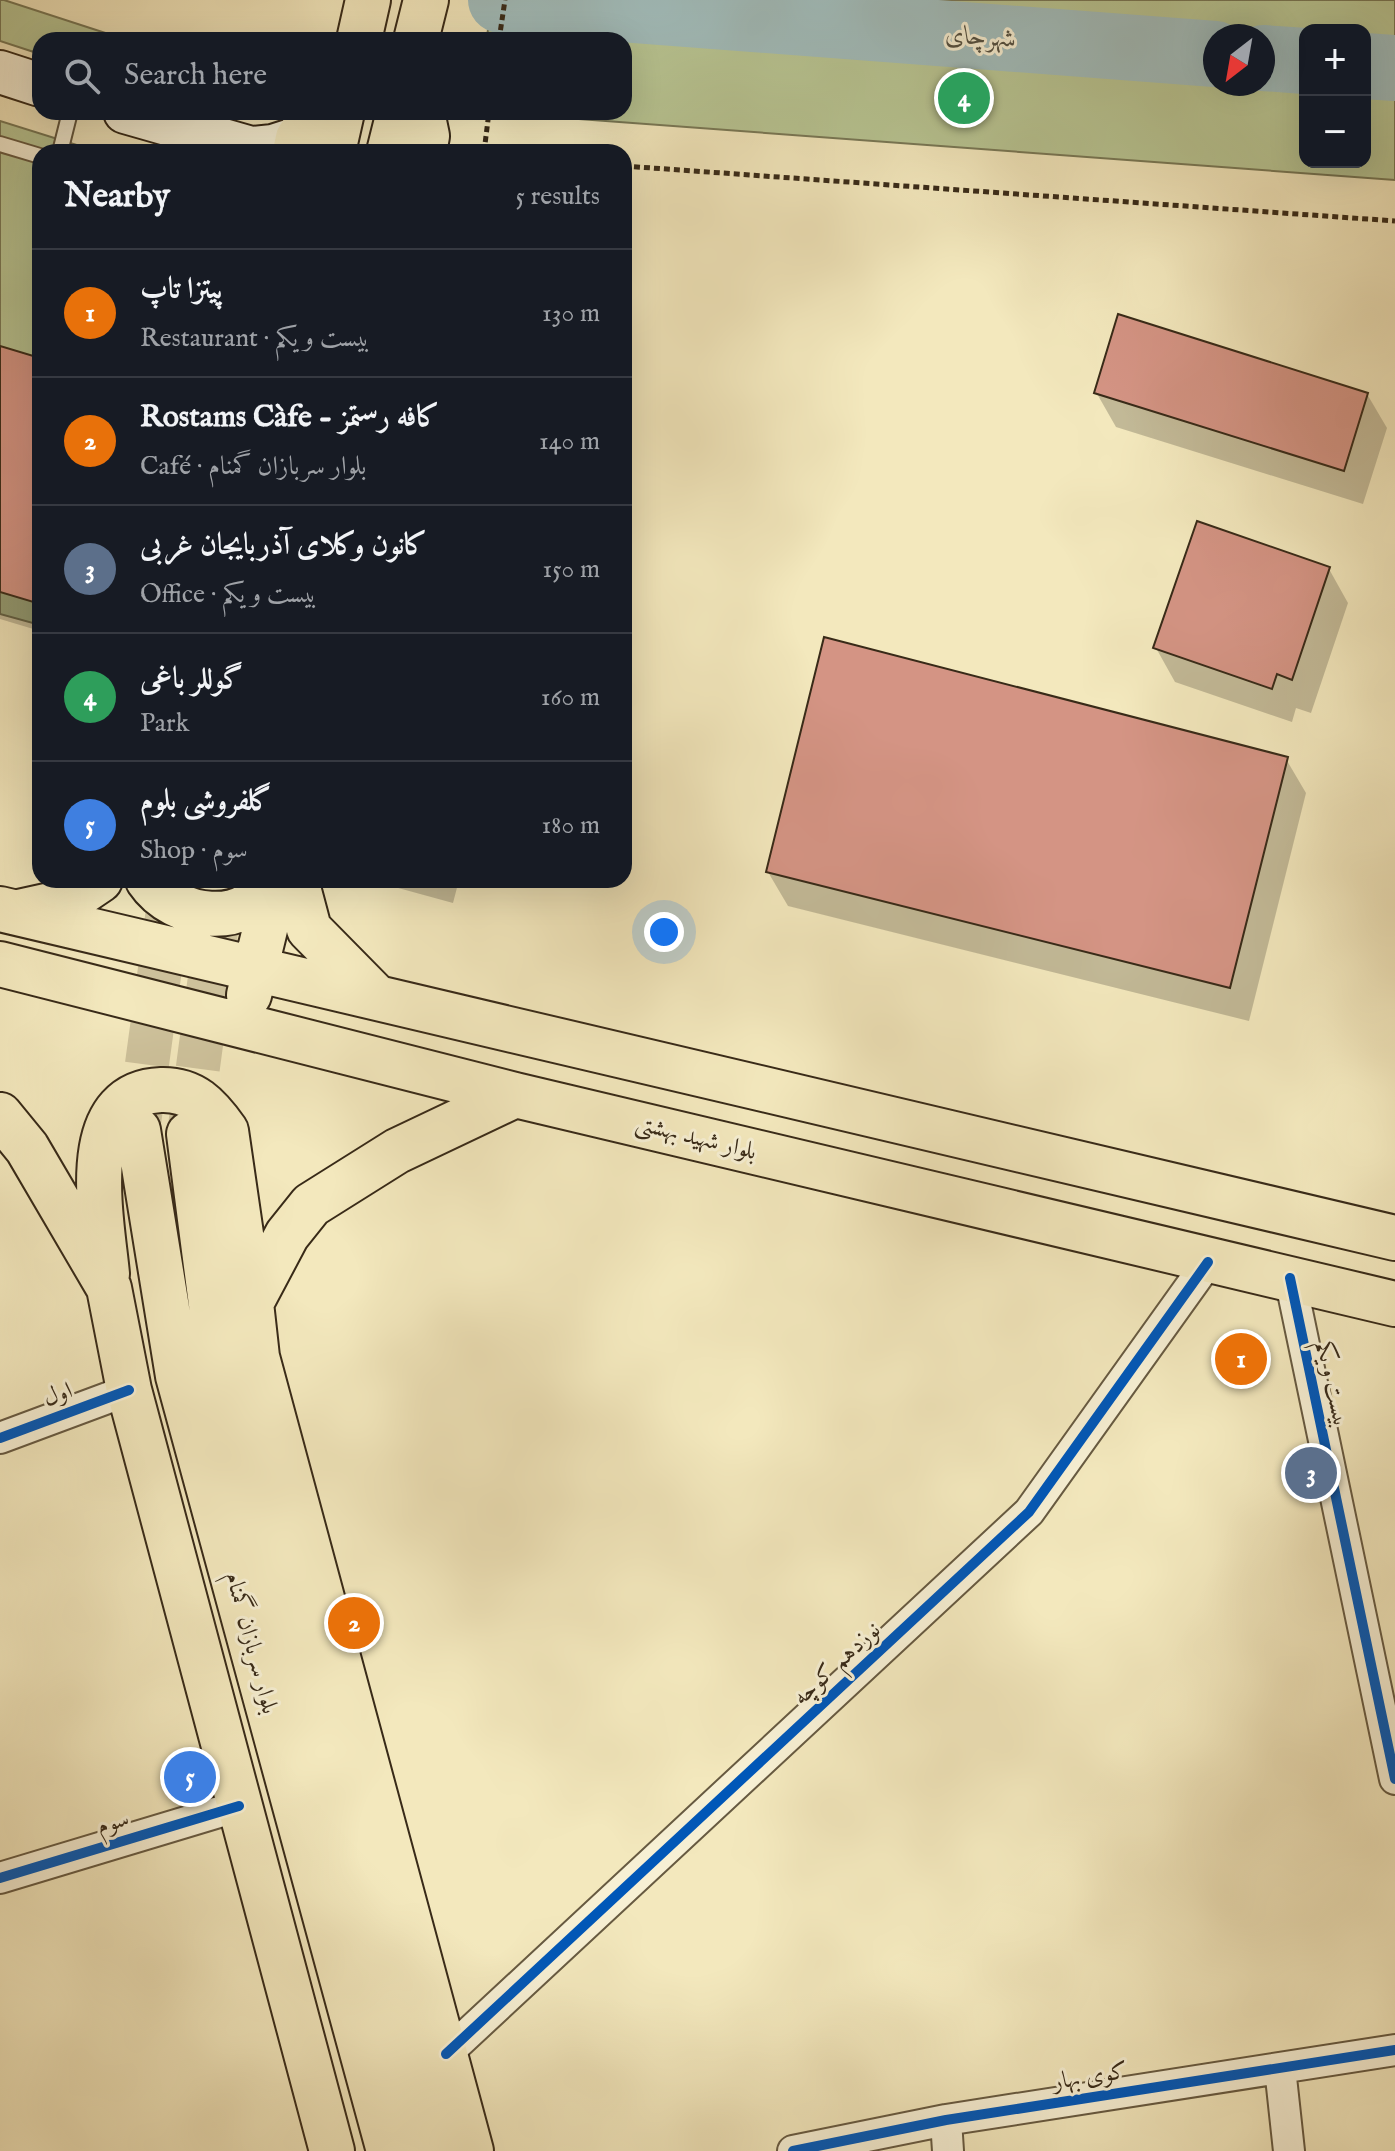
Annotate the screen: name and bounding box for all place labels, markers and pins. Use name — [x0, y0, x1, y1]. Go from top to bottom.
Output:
pin: 4 — [938, 68, 990, 128]
pin: 1 — [1215, 1329, 1267, 1389]
pin: 3 — [1285, 1443, 1337, 1503]
pin: 2 — [328, 1593, 380, 1653]
pin: 5 — [164, 1747, 216, 1807]

